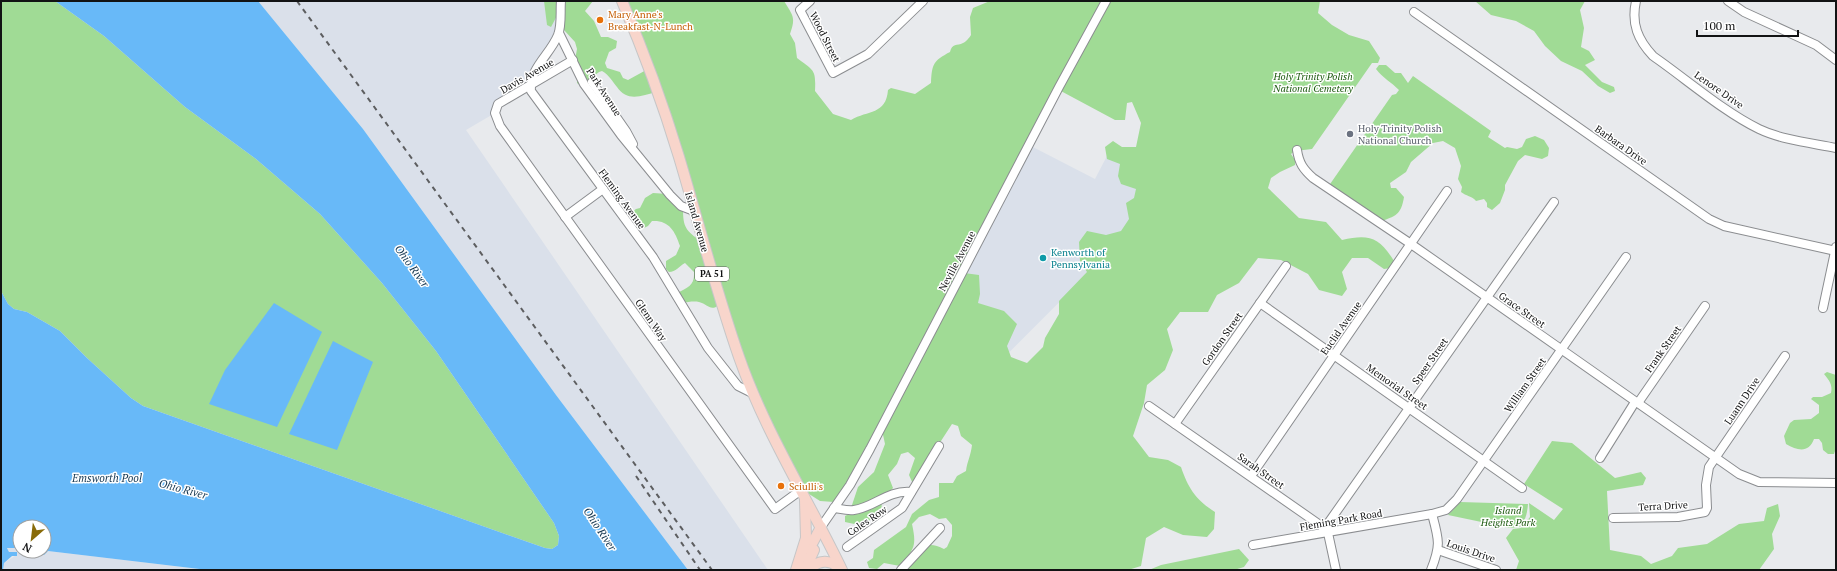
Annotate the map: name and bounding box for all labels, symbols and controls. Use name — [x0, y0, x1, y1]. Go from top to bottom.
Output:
place label: Mary Anne's Breakfast-N-Lunch — [608, 8, 693, 33]
street label: Wood Street — [807, 10, 843, 64]
scale bar — [1697, 12, 1798, 38]
marker: Mary Anne's Breakfast-N-Lunch — [595, 15, 605, 25]
text: 100 m — [1703, 18, 1736, 33]
street label: Davis Avenue — [498, 55, 556, 97]
street label: Park Avenue — [584, 65, 624, 119]
street label: Lenore Drive — [1692, 68, 1746, 112]
park label: Holy Trinity Polish National Cemetery — [1272, 70, 1353, 95]
place label: Holy Trinity Polish National Church — [1358, 122, 1442, 147]
street label: Barbara Drive — [1592, 122, 1650, 168]
marker: Holy Trinity Polish National Church — [1345, 129, 1355, 139]
street label: Fleming Avenue — [596, 166, 648, 232]
street label: Island Avenue — [682, 190, 712, 254]
street label: Neville Avenue — [936, 229, 978, 293]
water label: Ohio River — [392, 242, 433, 291]
place label: Kenworth of Pennsylvania — [1051, 246, 1110, 271]
marker: Kenworth of Pennsylvania — [1038, 253, 1048, 263]
road number: PA 51 — [695, 267, 729, 281]
street label: Grace Street — [1496, 289, 1548, 331]
street label: Glenn Way — [632, 296, 670, 344]
street label: Euclid Avenue — [1318, 299, 1364, 357]
street label: Gordon Street — [1199, 309, 1245, 368]
street label: Frank Street — [1642, 323, 1684, 375]
street label: Speer Street — [1409, 335, 1451, 387]
street label: William Street — [1501, 355, 1549, 415]
street label: Memorial Street — [1364, 361, 1430, 413]
street label: Luann Drive — [1721, 375, 1763, 427]
street label: Sarah Street — [1235, 450, 1287, 492]
water label: Emsworth Pool — [71, 471, 142, 485]
water label: Ohio River — [157, 476, 209, 502]
place label: Sciulli's — [789, 480, 823, 493]
marker: Sciulli's — [776, 481, 786, 491]
street label: Terra Drive — [1638, 498, 1688, 514]
street label: Coles Row — [845, 503, 890, 539]
park label: Island Heights Park — [1480, 504, 1535, 529]
water label: Ohio River — [580, 505, 620, 554]
street label: Fleming Park Road — [1299, 506, 1384, 534]
north arrow — [12, 519, 52, 559]
street label: Louis Drive — [1445, 537, 1497, 565]
text: N — [20, 539, 34, 556]

